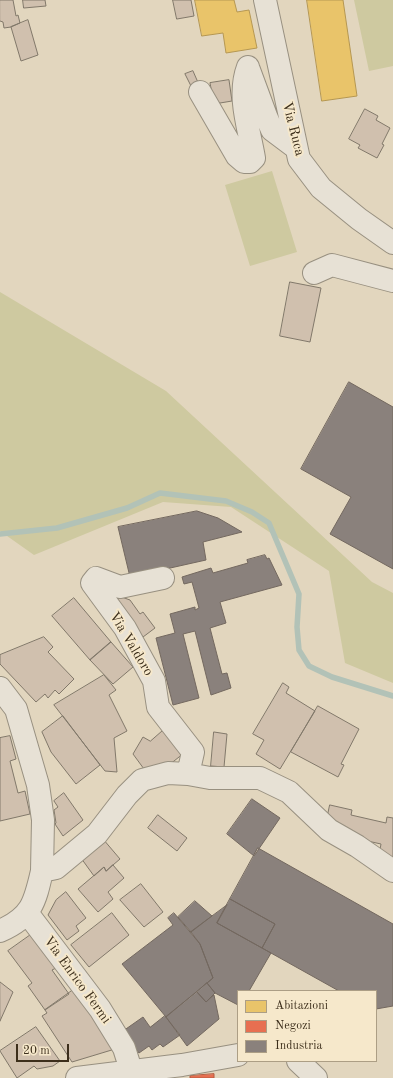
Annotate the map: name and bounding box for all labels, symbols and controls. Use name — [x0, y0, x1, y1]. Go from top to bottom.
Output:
street label: Via Ruca — [278, 100, 308, 158]
street label: Via Valdoro — [105, 609, 157, 679]
street label: Via Enrico Fermi — [40, 933, 114, 1027]
legend — [237, 990, 377, 1062]
text: Abitazioni — [275, 1000, 328, 1012]
text: Negozi — [275, 1020, 311, 1032]
scale bar — [18, 1036, 71, 1062]
text: Industria — [275, 1040, 322, 1052]
text: 20 m — [23, 1045, 50, 1057]

